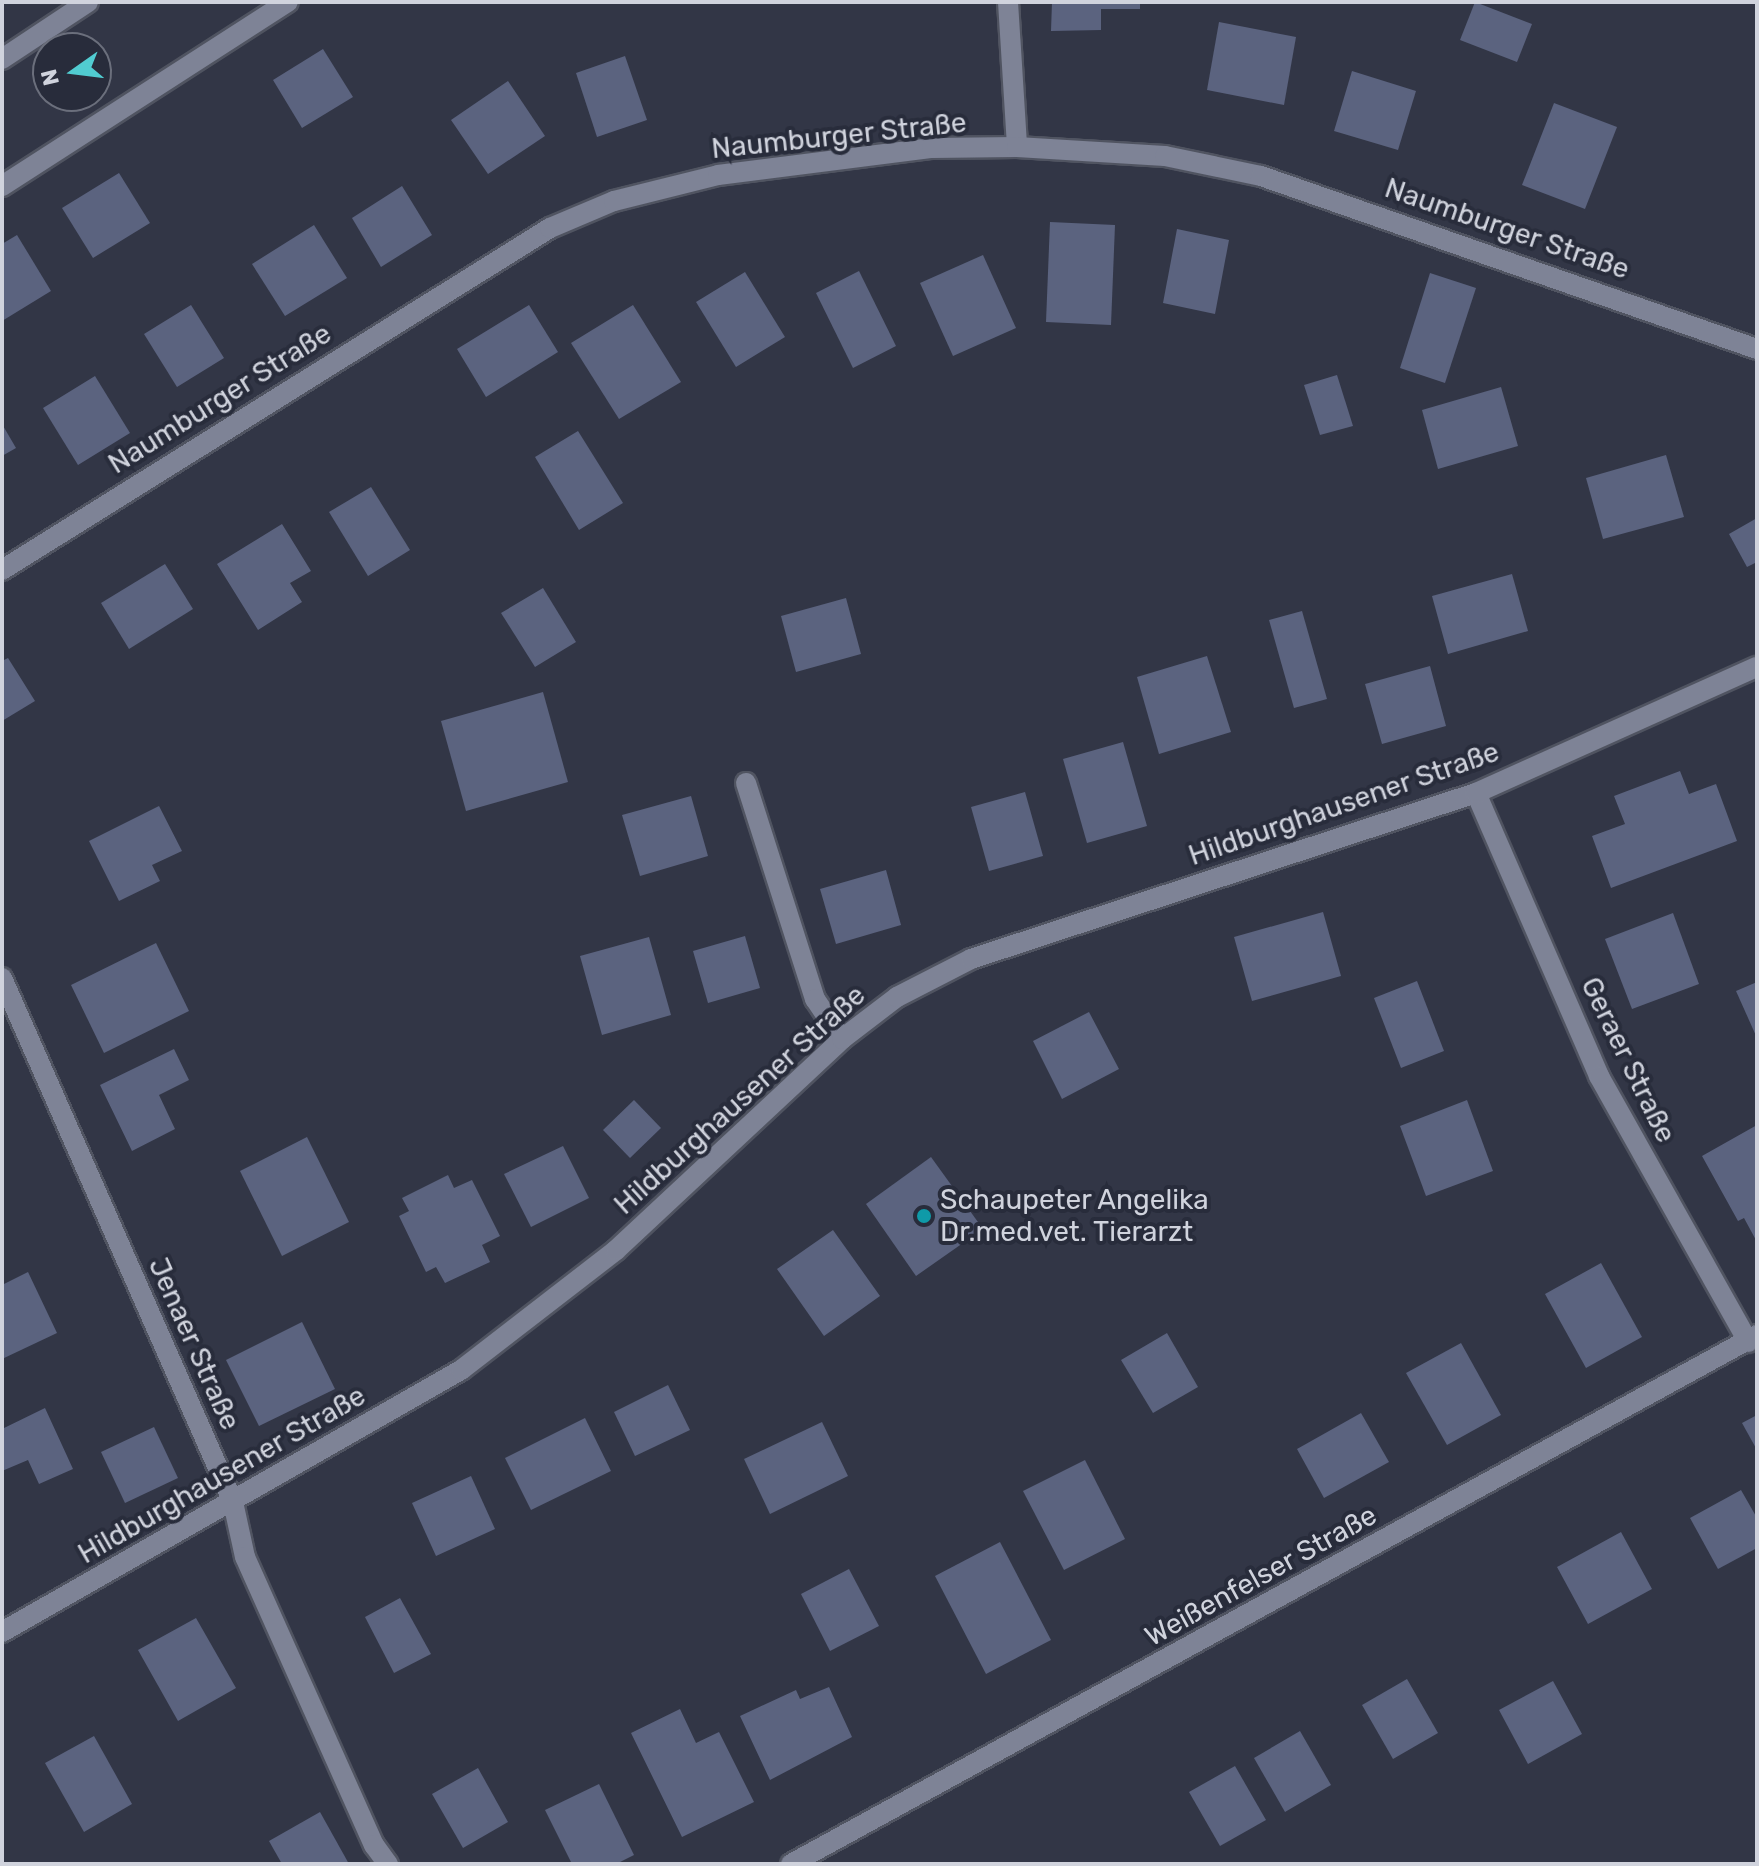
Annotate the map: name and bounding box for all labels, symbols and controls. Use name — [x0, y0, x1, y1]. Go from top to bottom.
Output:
north arrow — [32, 32, 112, 112]
text: N — [35, 67, 65, 88]
street label: Naumburger Straße — [710, 106, 968, 166]
street label: Naumburger Straße — [1380, 171, 1634, 287]
street label: Naumburger Straße — [102, 317, 338, 481]
street label: Hildburghausener Straße — [1184, 735, 1504, 873]
street label: Geraer Straße — [1573, 972, 1683, 1148]
street label: Hildburghausener Straße — [607, 978, 873, 1222]
place label: Schaupeter Angelika Dr.med.vet. Tierarzt — [940, 1183, 1210, 1249]
marker: Schaupeter Angelika Dr.med.vet. Tierarzt — [915, 1207, 933, 1225]
street label: Jenaer Straße — [141, 1252, 247, 1436]
street label: Hildburghausener Straße — [72, 1379, 372, 1571]
street label: Weißenfelser Straße — [1139, 1498, 1383, 1654]

